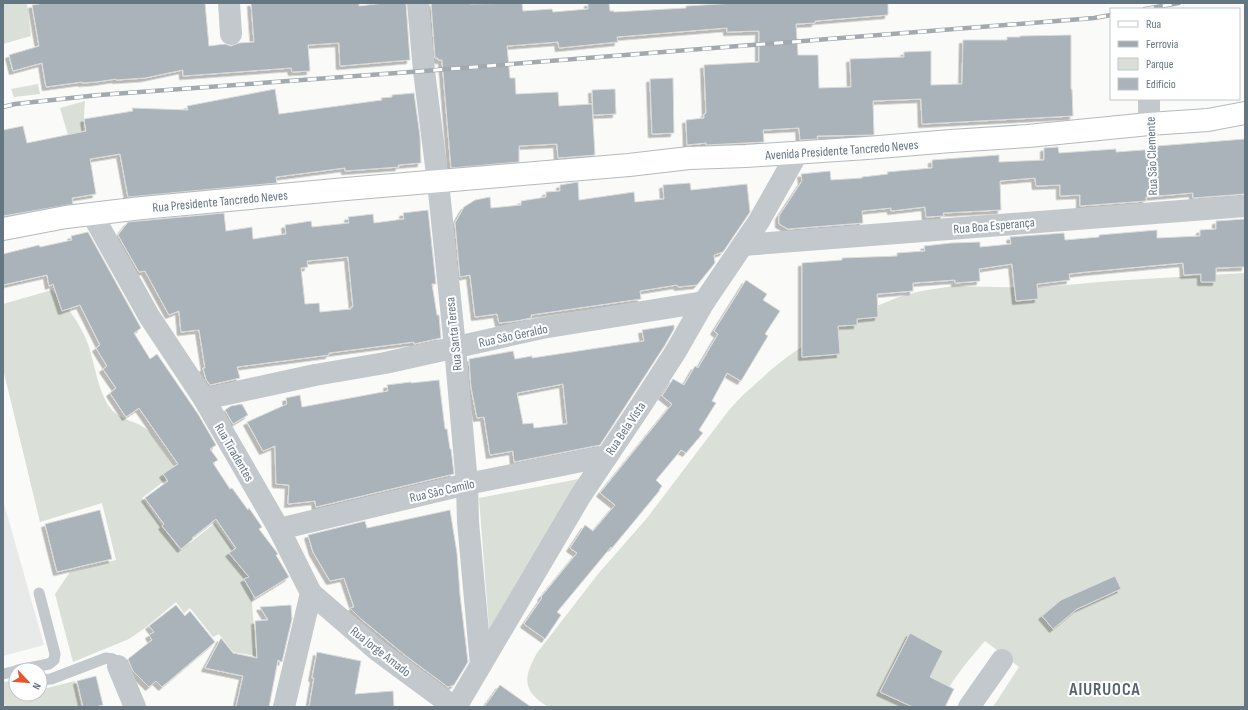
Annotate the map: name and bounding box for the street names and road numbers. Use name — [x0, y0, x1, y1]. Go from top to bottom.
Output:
street label: Rua São Clemente — [1143, 116, 1161, 196]
street label: Avenida Presidente Tancredo Neves — [764, 137, 919, 164]
street label: Rua Presidente Tancredo Neves — [152, 187, 289, 216]
street label: Rua Boa Esperança — [953, 214, 1035, 238]
street label: Rua Santa Teresa — [442, 296, 466, 371]
street label: Rua São Geraldo — [477, 321, 549, 351]
street label: Rua Bela Vista — [602, 399, 649, 458]
street label: Rua Tiradentes — [211, 420, 257, 485]
street label: Rua São Camilo — [408, 476, 476, 506]
street label: Rua Jorge Amado — [347, 623, 414, 680]

